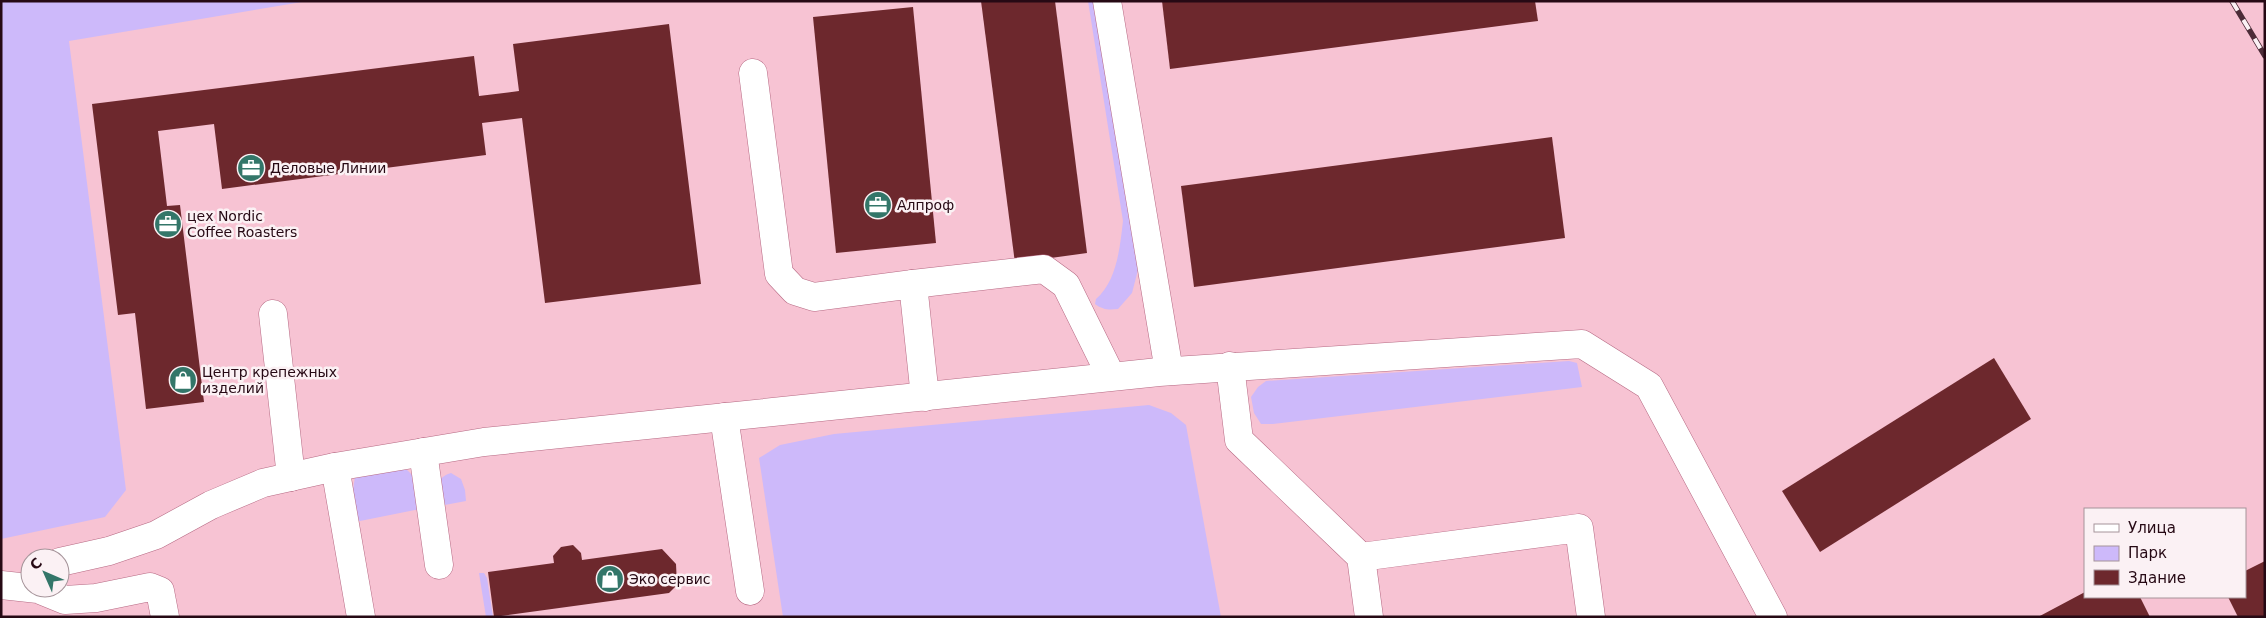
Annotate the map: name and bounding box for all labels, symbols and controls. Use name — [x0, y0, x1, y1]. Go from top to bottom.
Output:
office icon: Деловые Линии — [236, 153, 266, 183]
place label: Деловые Линии — [270, 160, 386, 176]
office icon: Алпроф — [863, 190, 893, 220]
place label: Алпроф — [897, 197, 954, 213]
place label: цех Nordic Coffee Roasters — [187, 208, 297, 240]
office icon: цех Nordic Coffee Roasters — [153, 209, 183, 239]
place label: Центр крепежных изделий — [202, 364, 337, 396]
shop icon: Центр крепежных изделий — [168, 365, 198, 395]
legend — [2084, 508, 2246, 598]
text: Улица — [2128, 519, 2176, 537]
text: Парк — [2128, 544, 2167, 562]
north arrow — [20, 548, 70, 598]
text: С — [27, 555, 45, 573]
shop icon: Эко сервис — [595, 564, 625, 594]
text: Здание — [2128, 569, 2186, 587]
place label: Эко сервис — [629, 571, 711, 587]

